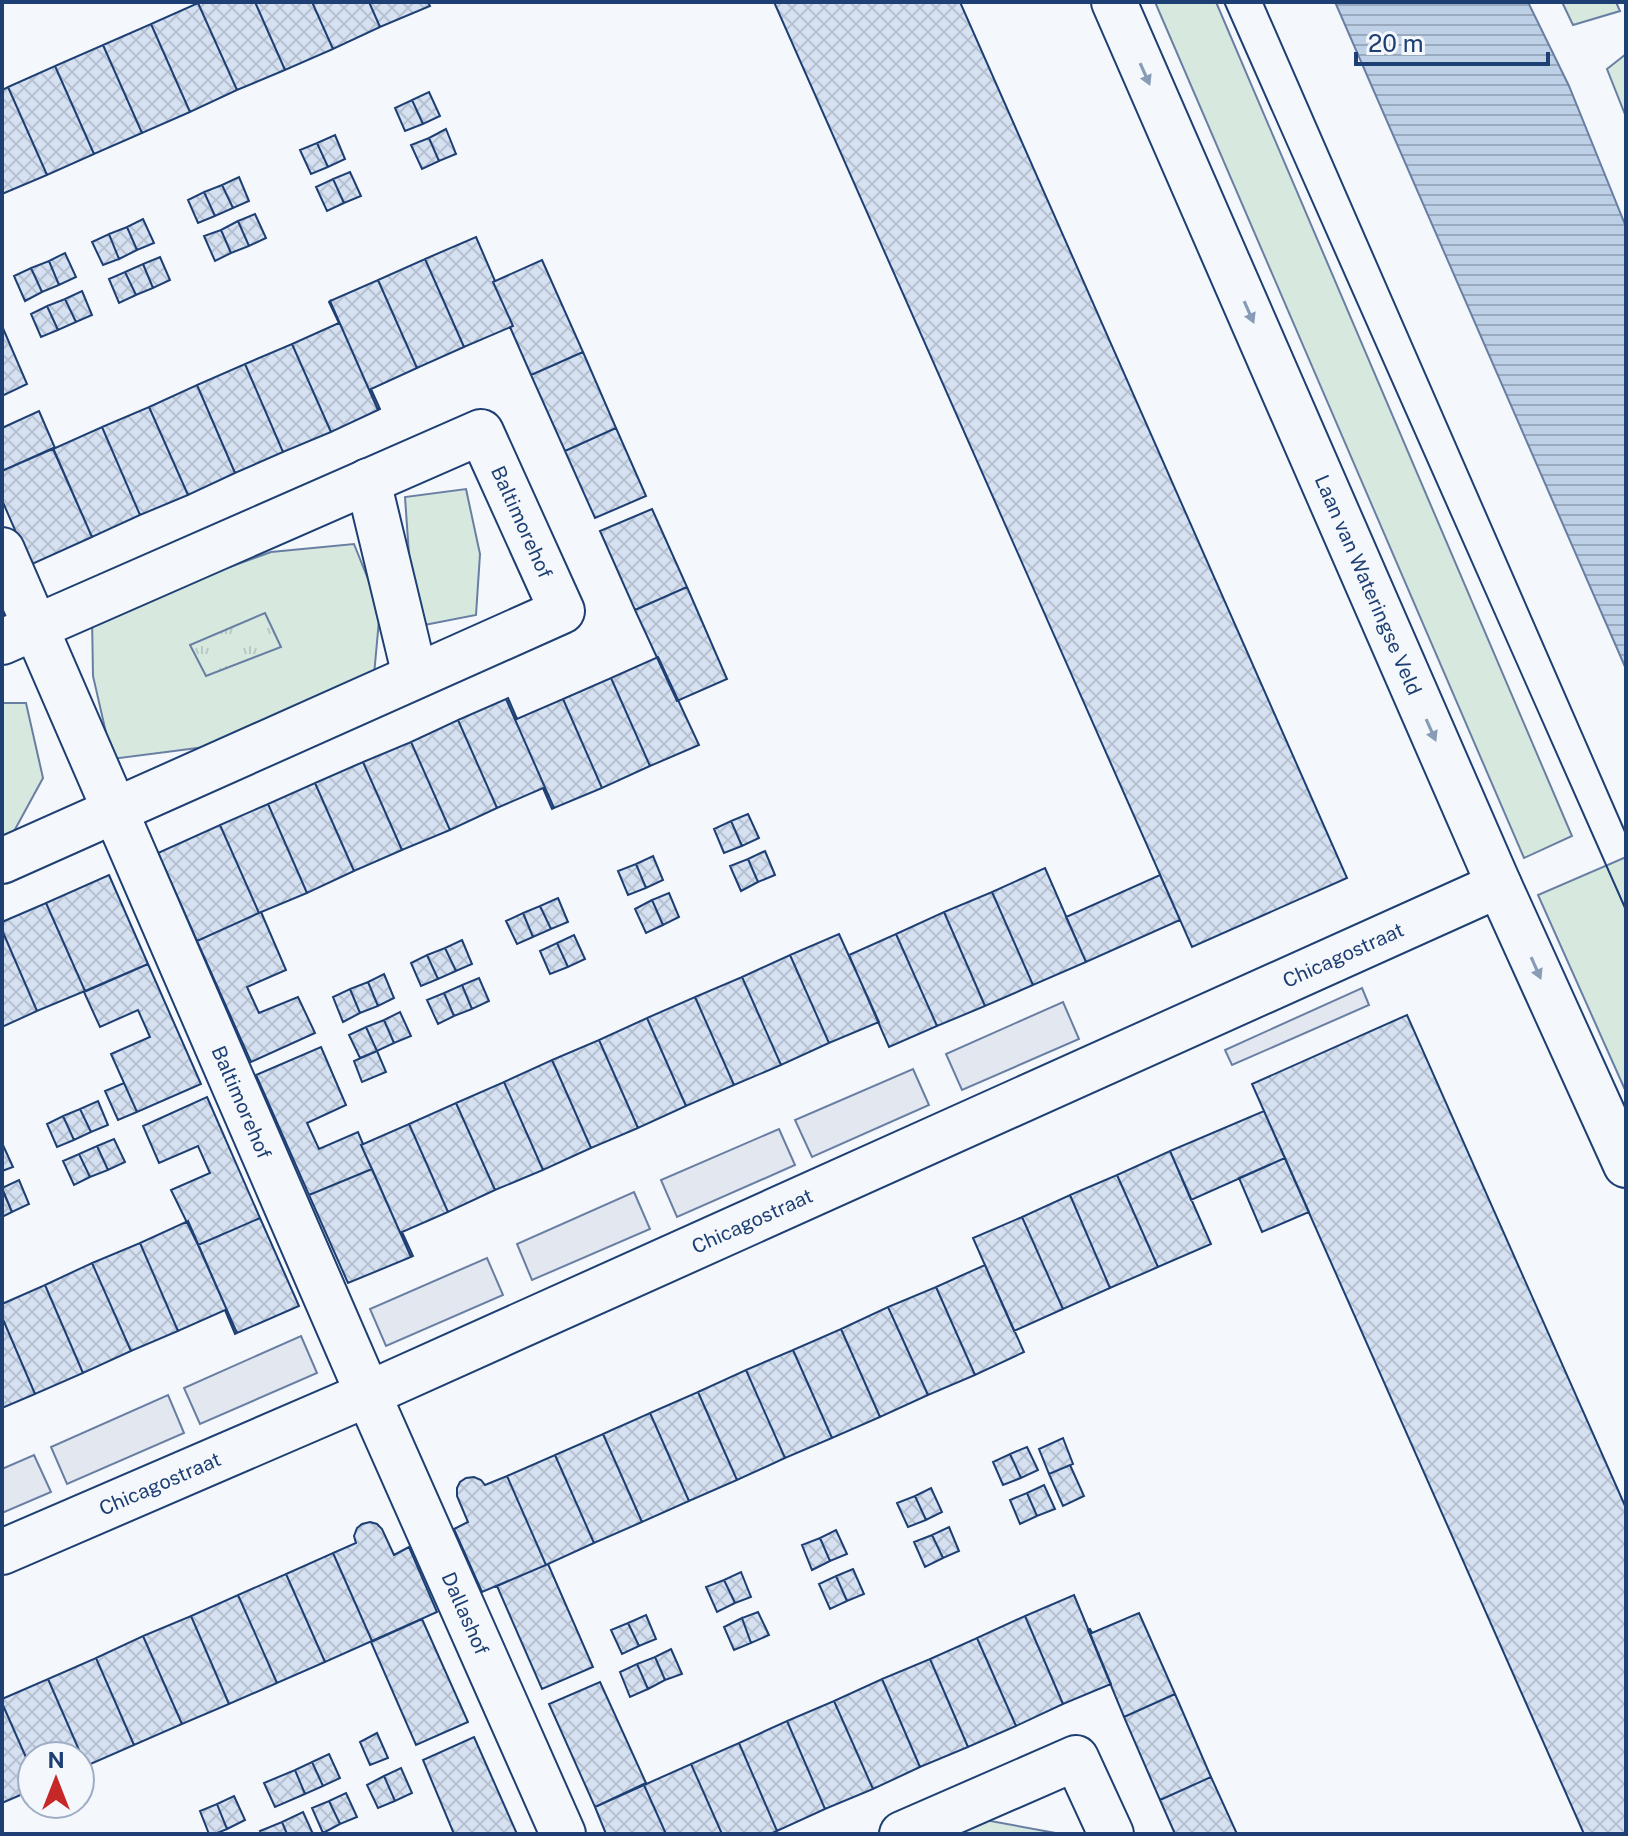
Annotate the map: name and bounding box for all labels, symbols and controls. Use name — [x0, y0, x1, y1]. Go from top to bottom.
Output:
scale bar — [1356, 16, 1548, 66]
text: 20 m — [1368, 29, 1424, 57]
one-way arrow — [1139, 62, 1152, 85]
one-way arrow — [1243, 300, 1256, 324]
street label: Baltimorehof — [486, 462, 558, 582]
street label: Laan van Wateringse Veld — [1310, 471, 1427, 699]
one-way arrow — [1424, 718, 1438, 742]
street label: Chicagostraat — [1279, 918, 1407, 993]
one-way arrow — [1529, 956, 1543, 980]
street label: Baltimorehof — [206, 1042, 277, 1163]
street label: Chicagostraat — [688, 1183, 816, 1259]
street label: Chicagostraat — [95, 1447, 224, 1521]
street label: Dallashof — [436, 1568, 494, 1659]
north arrow — [16, 1740, 96, 1820]
text: N — [47, 1747, 65, 1773]

